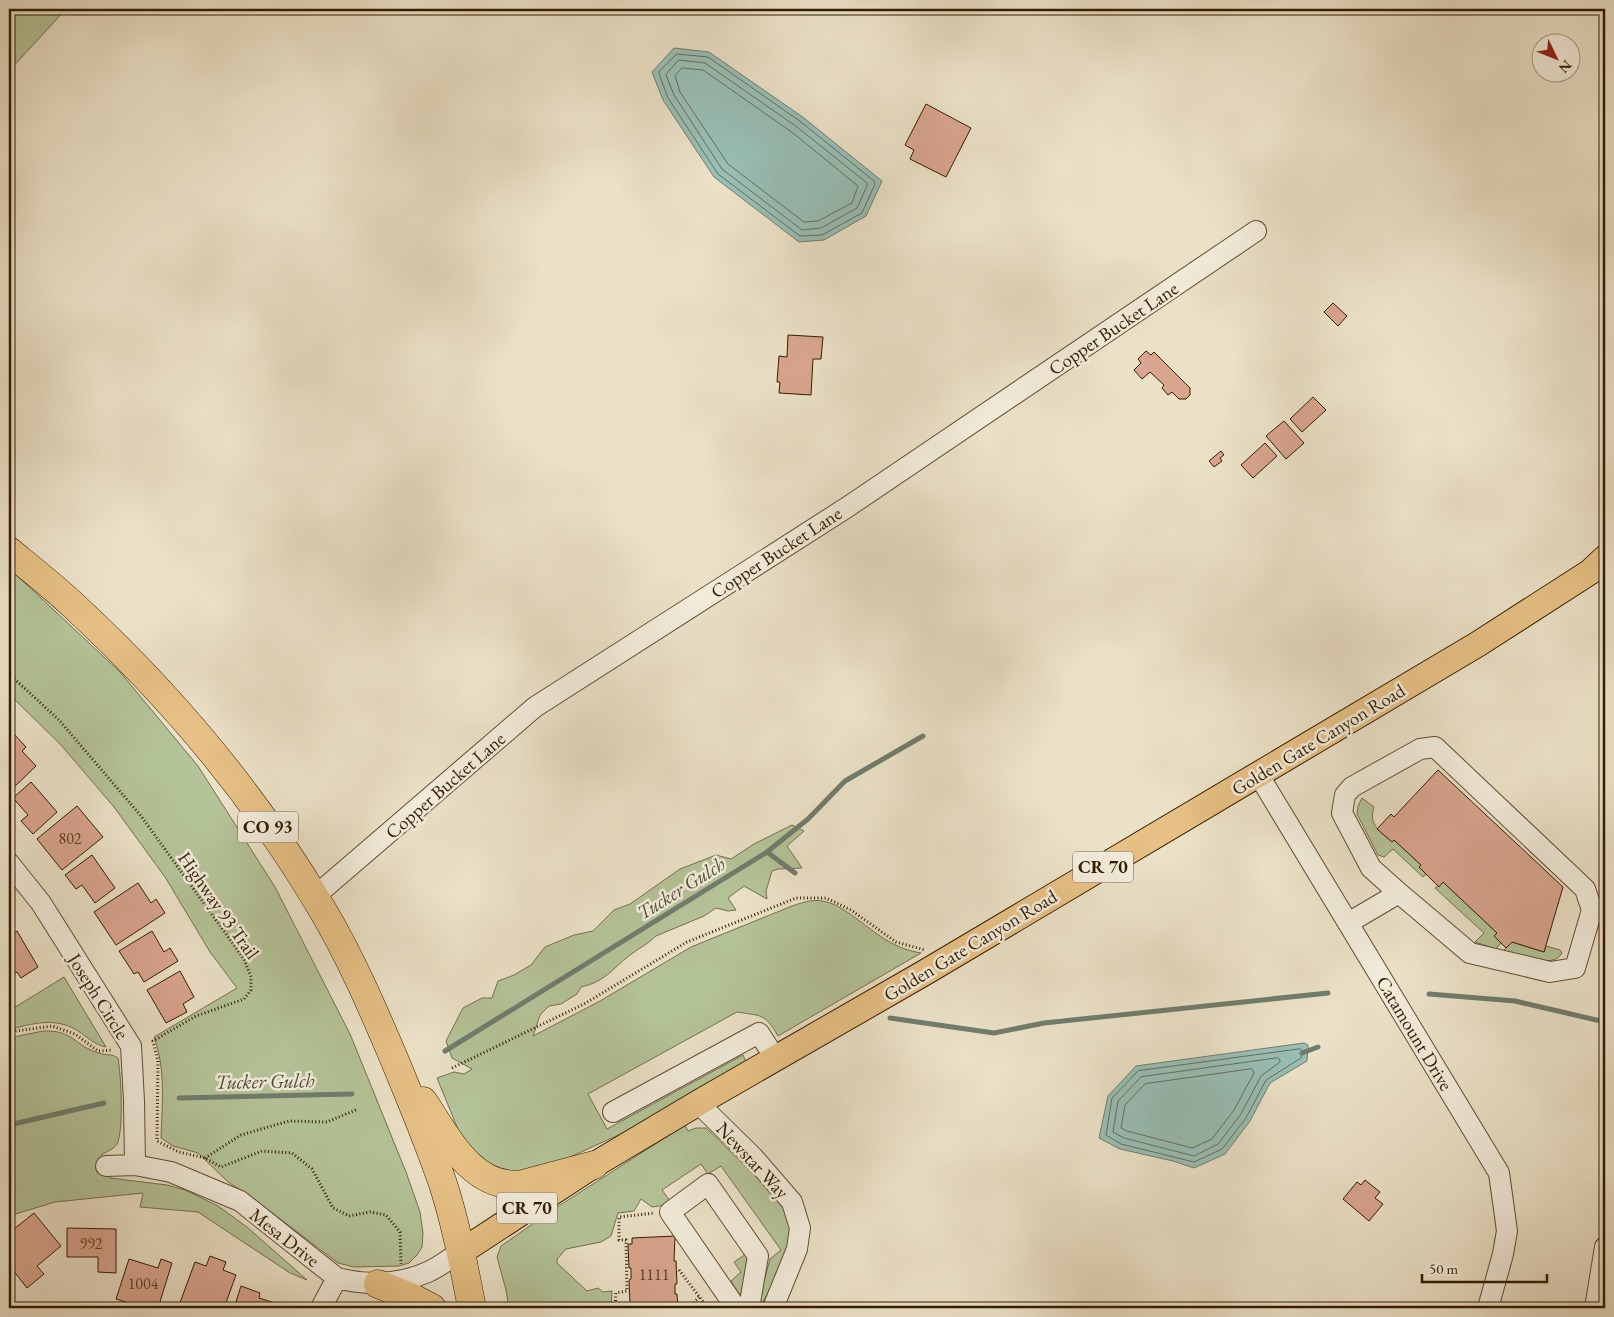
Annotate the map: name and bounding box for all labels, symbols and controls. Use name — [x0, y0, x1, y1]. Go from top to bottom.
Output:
north arrow — [1532, 32, 1582, 82]
text: N — [1555, 57, 1576, 78]
street label: Copper Bucket Lane — [1044, 276, 1183, 381]
street label: Copper Bucket Lane — [706, 501, 847, 604]
street label: Golden Gate Canyon Road — [1227, 677, 1410, 801]
street label: Copper Bucket Lane — [380, 726, 511, 844]
road number: CO 93 — [238, 812, 298, 842]
house number: 802 — [58, 828, 82, 849]
street label: Highway 93 Trail — [172, 847, 265, 964]
water label: Tucker Gulch — [632, 851, 730, 925]
road number: CR 70 — [1073, 852, 1133, 882]
street label: Golden Gate Canyon Road — [879, 883, 1062, 1007]
street label: Joseph Circle — [61, 947, 135, 1044]
street label: Catamount Drive — [1371, 971, 1459, 1095]
water label: Tucker Gulch — [215, 1067, 315, 1095]
street label: Newstar Way — [711, 1117, 795, 1205]
road number: CR 70 — [497, 1192, 557, 1224]
street label: Mesa Drive — [245, 1202, 325, 1273]
house number: 992 — [79, 1233, 103, 1254]
scale bar — [1422, 1252, 1546, 1284]
text: 50 m — [1429, 1259, 1458, 1278]
house number: 1111 — [639, 1264, 669, 1285]
house number: 1004 — [128, 1273, 159, 1294]

